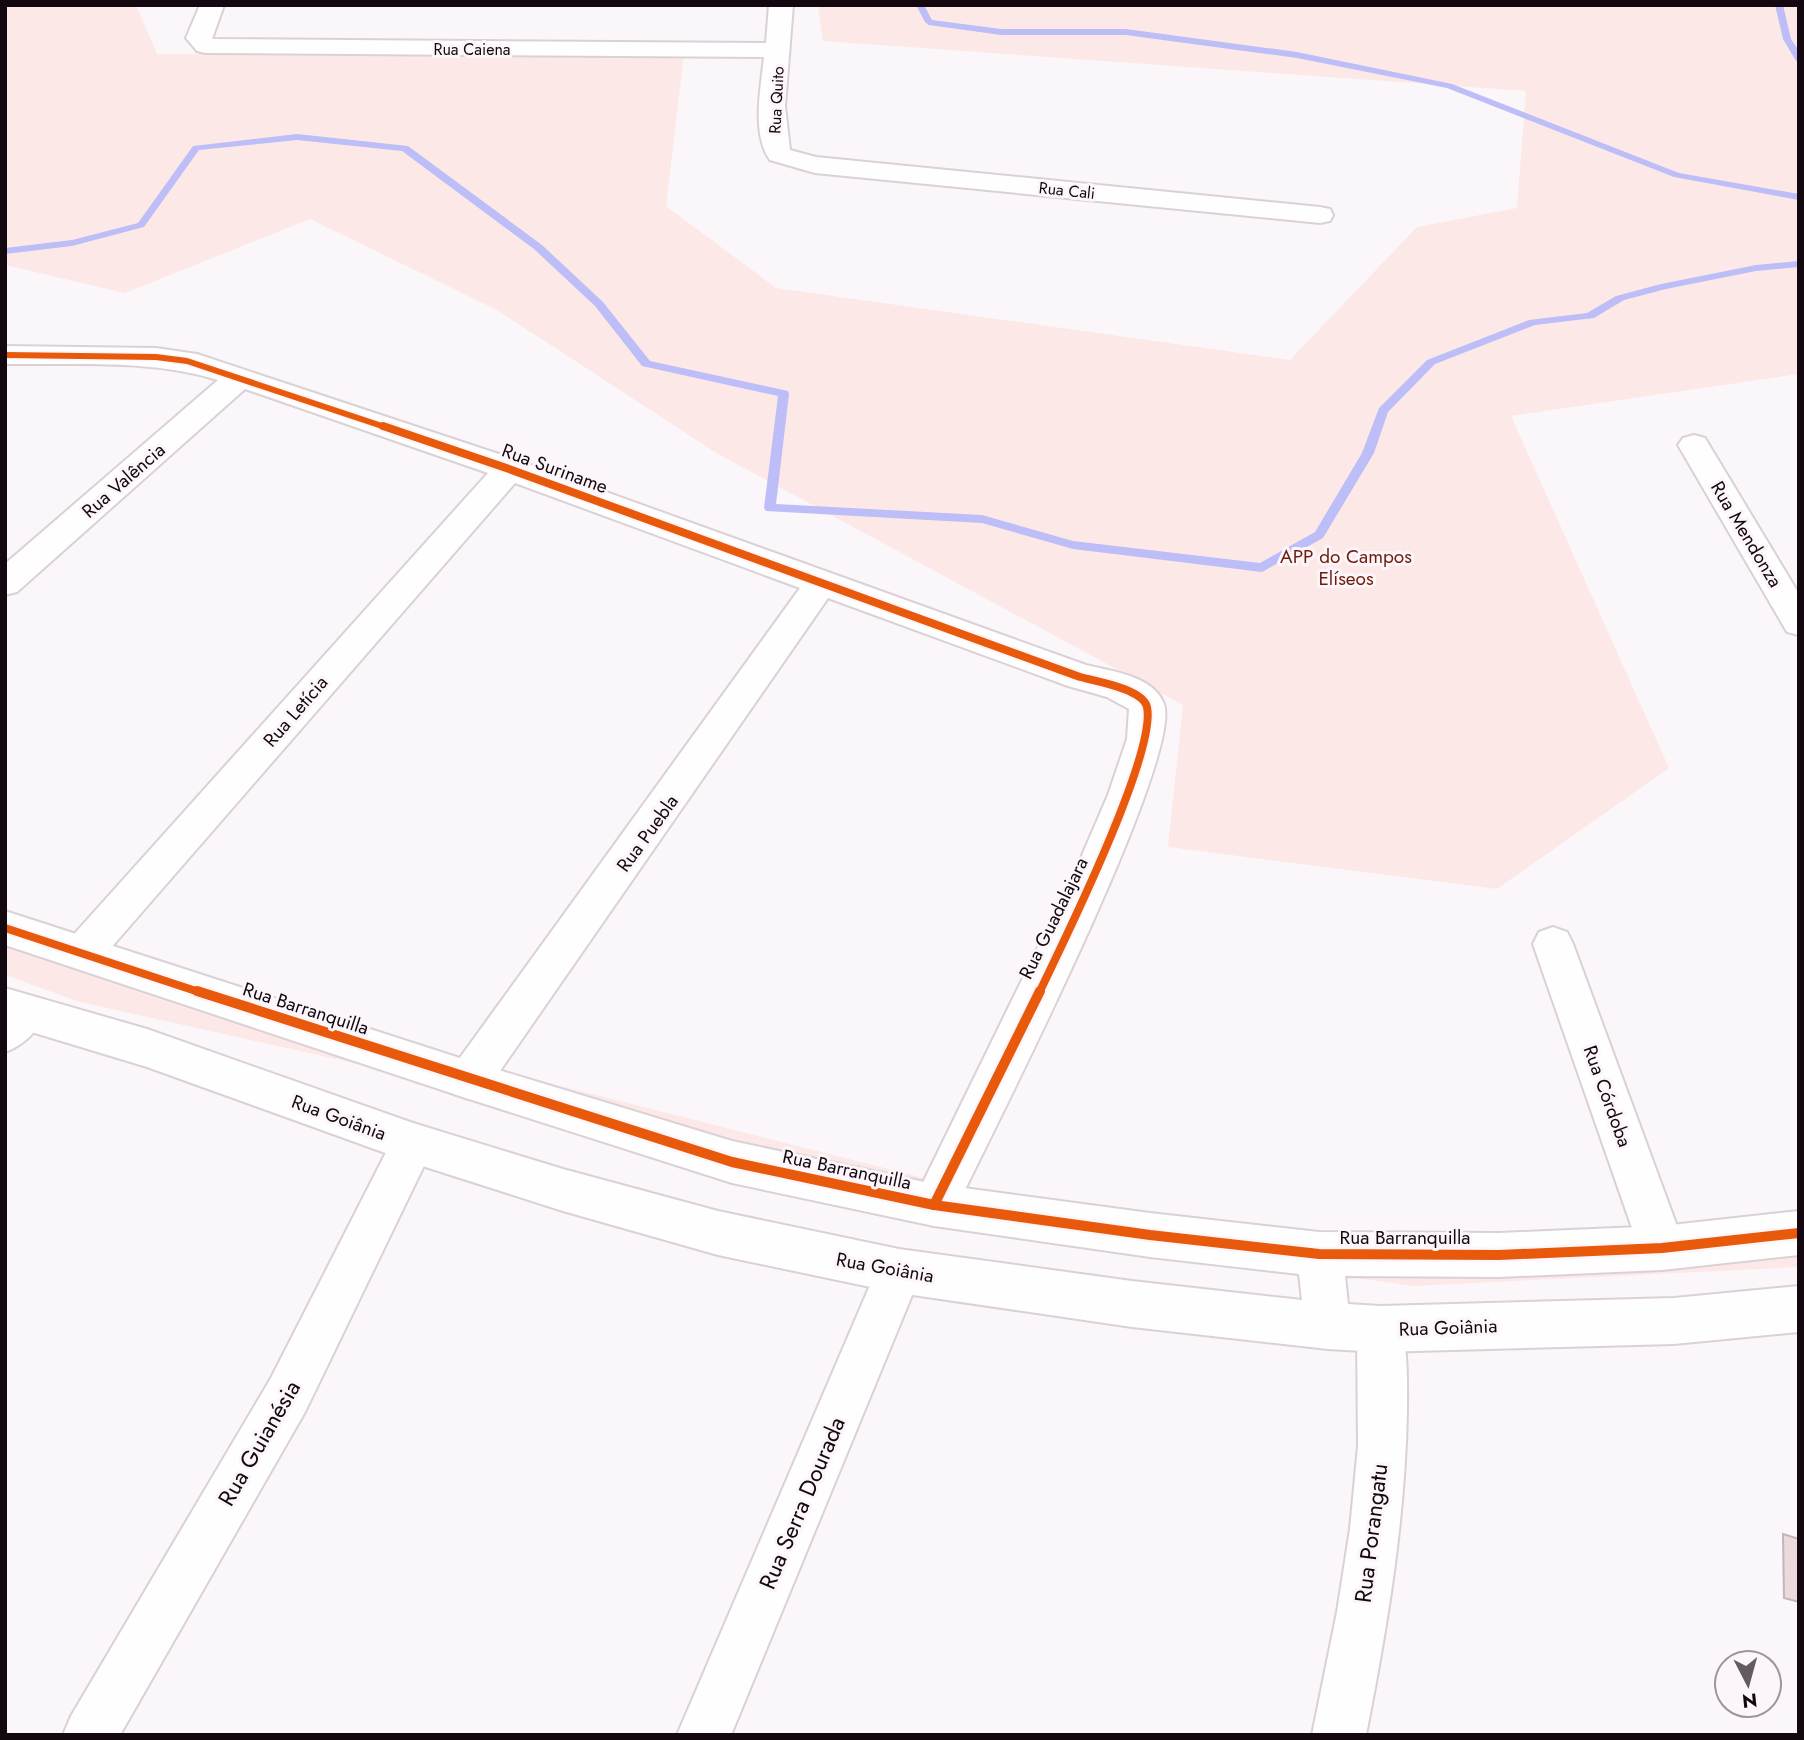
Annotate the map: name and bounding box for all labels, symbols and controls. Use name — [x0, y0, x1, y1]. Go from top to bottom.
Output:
street label: Rua Caiena — [433, 38, 511, 61]
street label: Rua Quito — [763, 65, 790, 134]
street label: Rua Cali — [1038, 176, 1096, 205]
street label: Rua Valência — [76, 437, 171, 524]
street label: Rua Suriname — [498, 437, 612, 500]
street label: Rua Mendonza — [1704, 476, 1789, 592]
park label: APP do Campos Elíseos — [1280, 543, 1412, 592]
street label: Rua Letícia — [257, 670, 334, 753]
street label: Rua Puebla — [610, 789, 685, 877]
street label: Rua Guadalajara — [1012, 853, 1095, 984]
street label: Rua Barranquilla — [239, 975, 372, 1042]
street label: Rua Córdoba — [1577, 1041, 1638, 1151]
street label: Rua Goiânia — [288, 1088, 390, 1147]
street label: Rua Barranquilla — [780, 1143, 914, 1196]
street label: Rua Barranquilla — [1340, 1224, 1470, 1251]
street label: Rua Goiânia — [834, 1246, 936, 1289]
street label: Rua Goiânia — [1398, 1312, 1498, 1343]
street label: Rua Guianésia — [209, 1374, 309, 1512]
street label: Rua Serra Dourada — [750, 1411, 854, 1595]
street label: Rua Porangatu — [1346, 1461, 1396, 1605]
north arrow — [1713, 1649, 1783, 1719]
text: N — [1741, 1686, 1759, 1715]

